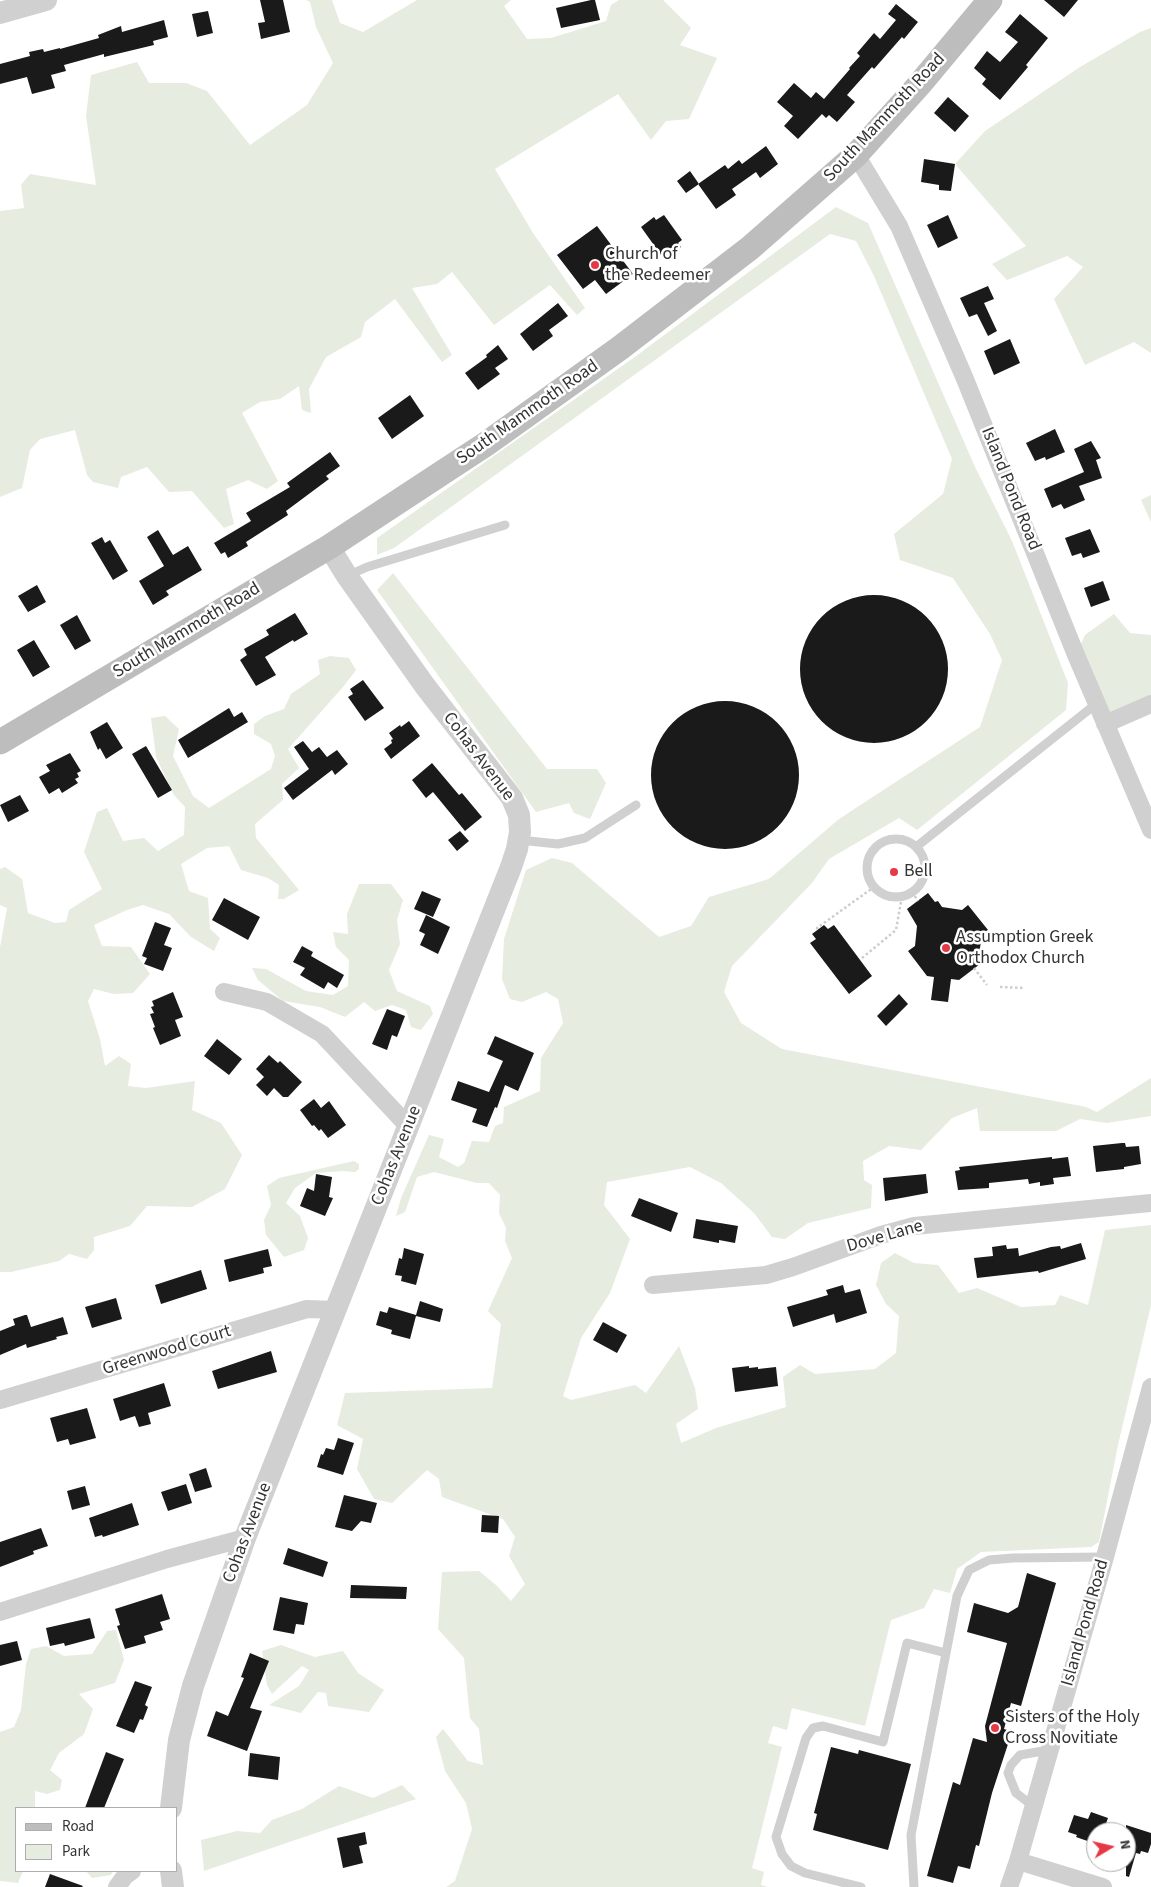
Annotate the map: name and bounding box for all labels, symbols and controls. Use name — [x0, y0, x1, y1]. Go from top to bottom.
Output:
street label: South Mammoth Road — [820, 49, 950, 187]
place label: Church of the Redeemer — [605, 244, 710, 286]
marker: Church of the Redeemer — [589, 259, 601, 271]
street label: South Mammoth Road — [453, 356, 603, 470]
street label: Island Pond Road — [975, 424, 1045, 554]
street label: South Mammoth Road — [109, 578, 265, 684]
street label: Cohas Avenue — [438, 708, 518, 806]
place label: Bell — [904, 861, 933, 883]
marker: Bell — [888, 866, 900, 878]
place label: Assumption Greek Orthodox Church — [956, 927, 1093, 970]
marker: Assumption Greek Orthodox Church — [940, 942, 952, 954]
street label: Cohas Avenue — [367, 1103, 427, 1209]
street label: Dove Lane — [844, 1216, 926, 1258]
street label: Greenwood Court — [100, 1321, 234, 1381]
street label: Cohas Avenue — [219, 1480, 277, 1586]
street label: Island Pond Road — [1058, 1557, 1114, 1689]
place label: Sisters of the Holy Cross Novitiate — [1005, 1707, 1140, 1750]
marker: Sisters of the Holy Cross Novitiate — [989, 1722, 1001, 1734]
legend — [15, 1807, 178, 1872]
text: Road — [62, 1816, 94, 1837]
north arrow — [1086, 1822, 1136, 1872]
text: N — [1114, 1839, 1135, 1851]
text: Park — [62, 1841, 90, 1862]

